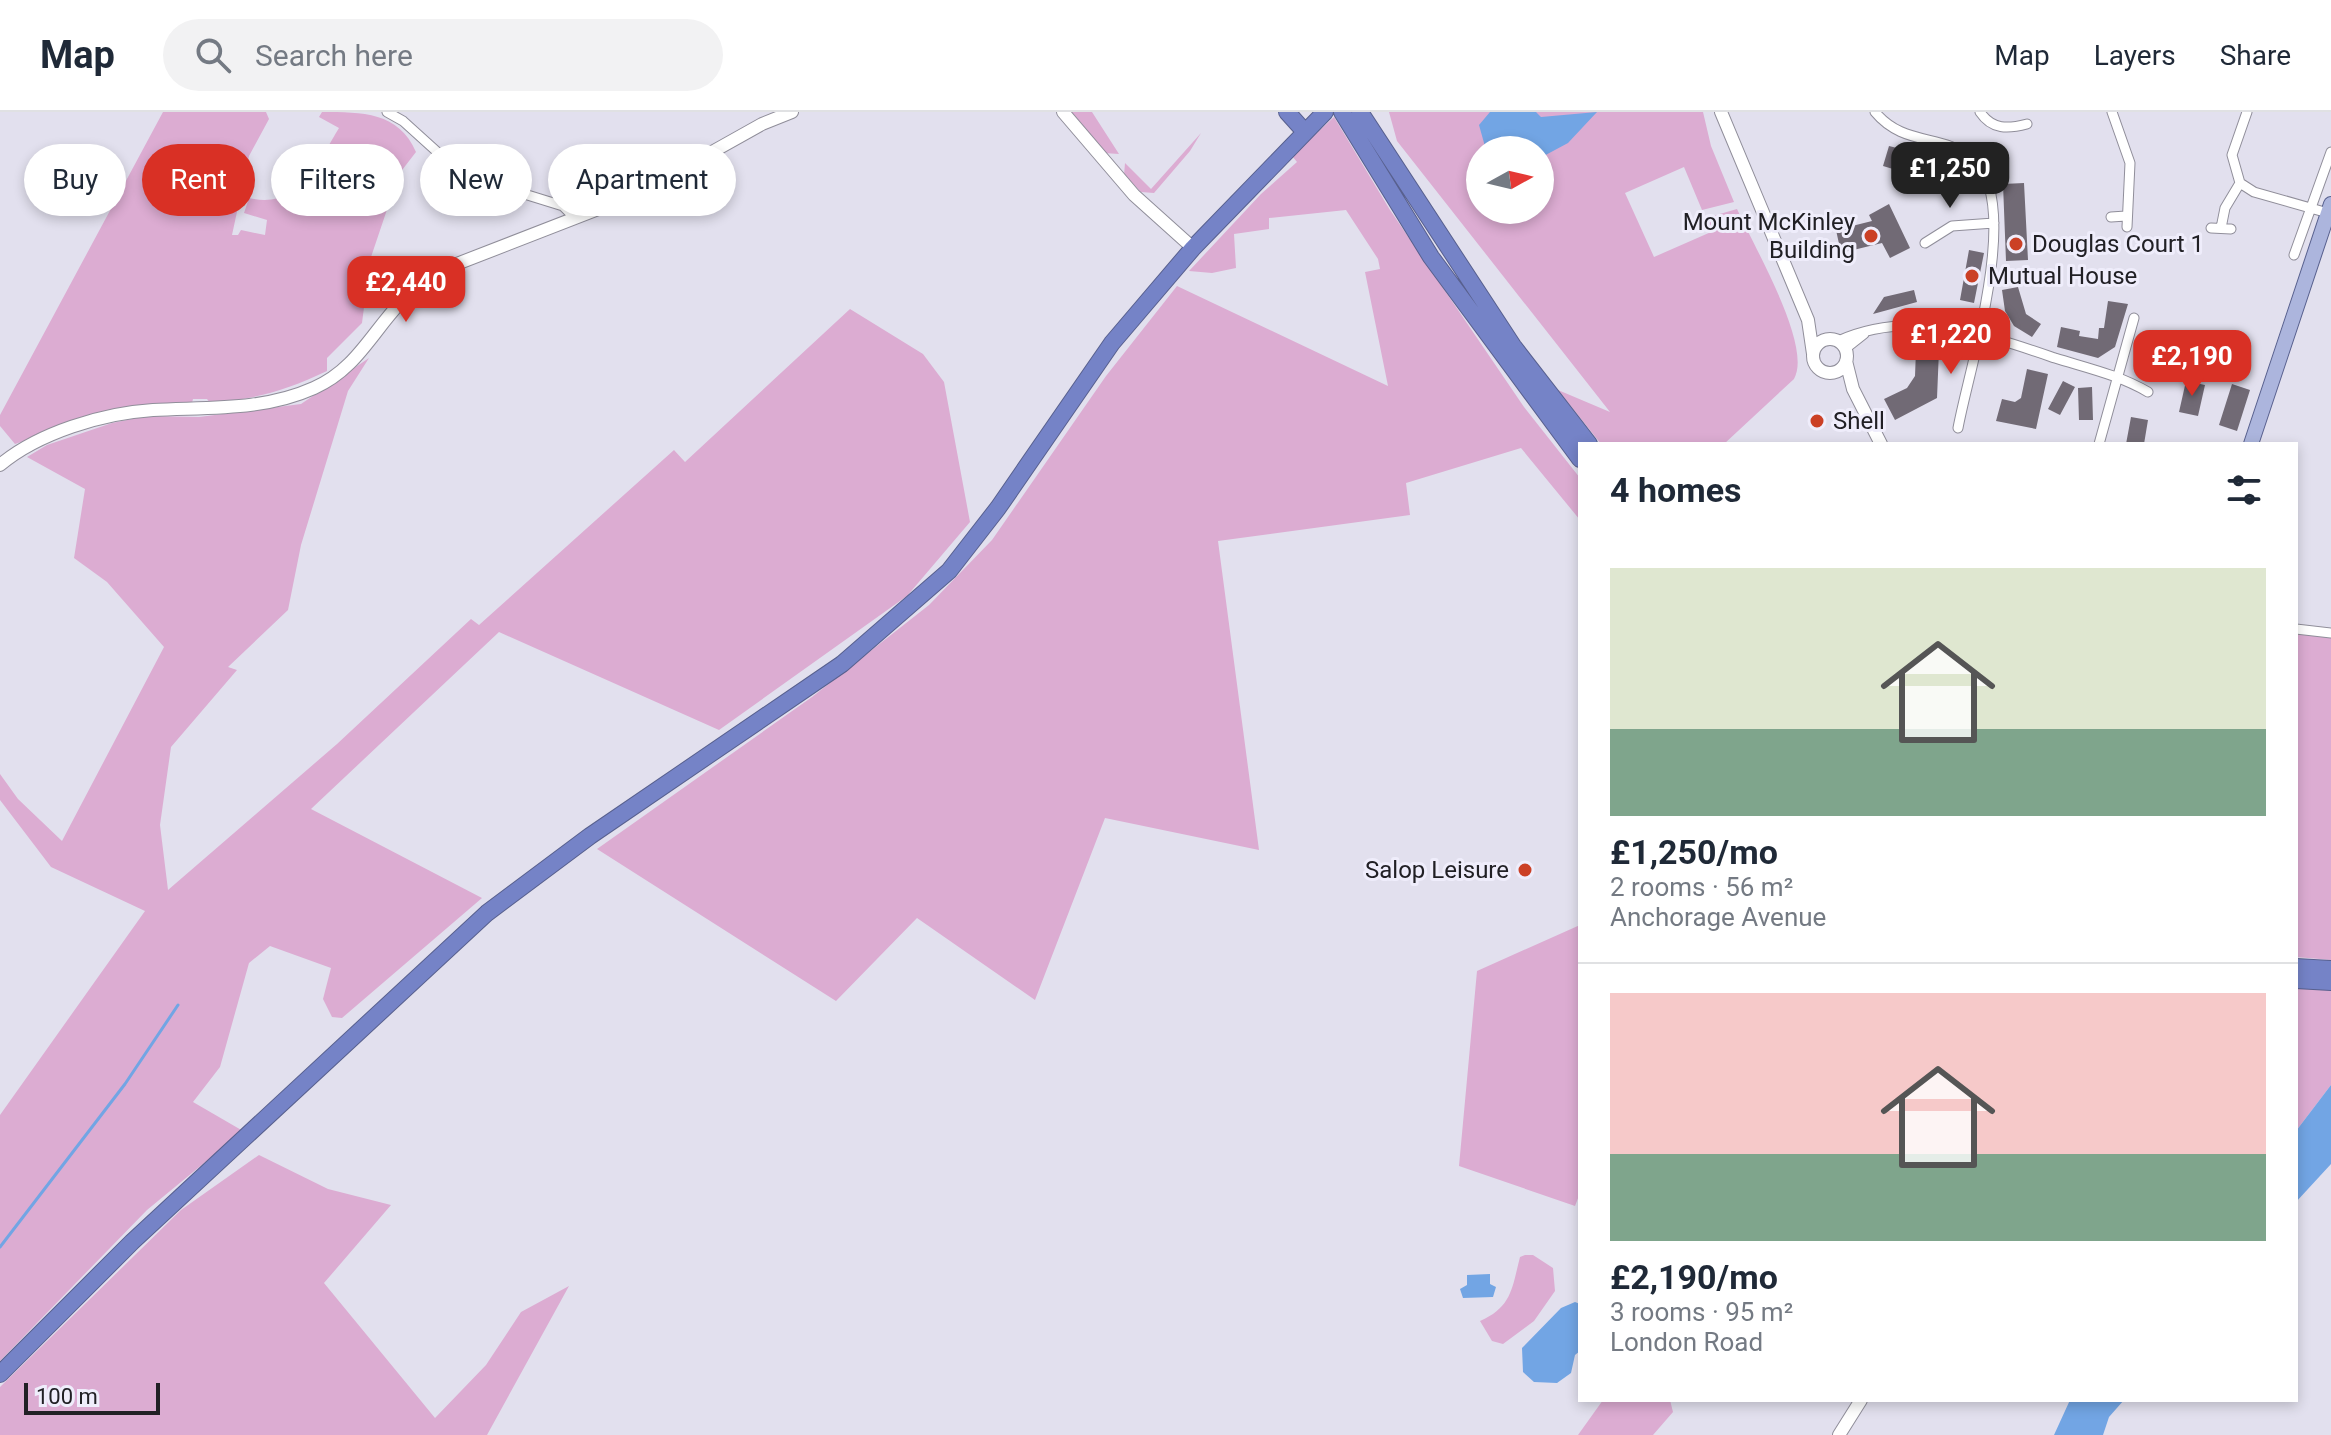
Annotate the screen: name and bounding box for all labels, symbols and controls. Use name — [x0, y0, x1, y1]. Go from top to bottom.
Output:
search box — [163, 19, 723, 91]
text: Map — [40, 33, 115, 77]
icon: search — [191, 33, 235, 77]
text: Search here — [255, 38, 413, 73]
text: Map — [1994, 39, 2050, 72]
text: Layers — [2094, 39, 2176, 72]
text: Share — [2220, 39, 2291, 72]
north arrow — [1466, 136, 1554, 224]
map controls — [1466, 136, 1554, 224]
pin: £1,250 — [1885, 142, 2015, 210]
chip: Buy — [24, 144, 126, 216]
chip: Rent — [142, 144, 255, 216]
chip: Filters — [271, 144, 404, 216]
chip: New — [420, 144, 532, 216]
chip: Apartment — [548, 144, 736, 216]
text: £1,250 — [1909, 153, 1991, 183]
place label: Mount McKinley Building — [1683, 208, 1856, 264]
marker: Mount McKinley Building — [1862, 227, 1880, 245]
place label: Douglas Court 1 — [2032, 230, 2204, 258]
marker: Douglas Court 1 — [2007, 235, 2025, 253]
pin: £2,440 — [341, 256, 471, 324]
place label: Mutual House — [1988, 262, 2137, 290]
text: £2,440 — [365, 267, 447, 297]
marker: Mutual House — [1963, 267, 1981, 285]
pin: £1,220 — [1886, 308, 2016, 376]
text: £1,220 — [1910, 319, 1992, 349]
pin: £2,190 — [2127, 330, 2257, 398]
text: £2,190 — [2151, 341, 2233, 371]
place label: Shell — [1833, 407, 1885, 435]
marker: Shell — [1808, 412, 1826, 430]
icon: filters — [2222, 468, 2266, 512]
text: 4 homes — [1610, 470, 1741, 510]
icon: home — [1866, 620, 2010, 764]
text: £1,250/mo — [1610, 832, 1778, 872]
place label: Salop Leisure — [1365, 856, 1509, 884]
marker: Salop Leisure — [1516, 861, 1534, 879]
text: 2 rooms · 56 m² — [1610, 872, 1793, 902]
text: Anchorage Avenue — [1610, 902, 1826, 932]
icon: home — [1866, 1045, 2010, 1189]
text: £2,190/mo — [1610, 1257, 1778, 1297]
text: 3 rooms · 95 m² — [1610, 1297, 1793, 1327]
text: London Road — [1610, 1327, 1763, 1357]
scale bar — [24, 1379, 160, 1415]
text: 100 m — [36, 1384, 98, 1409]

